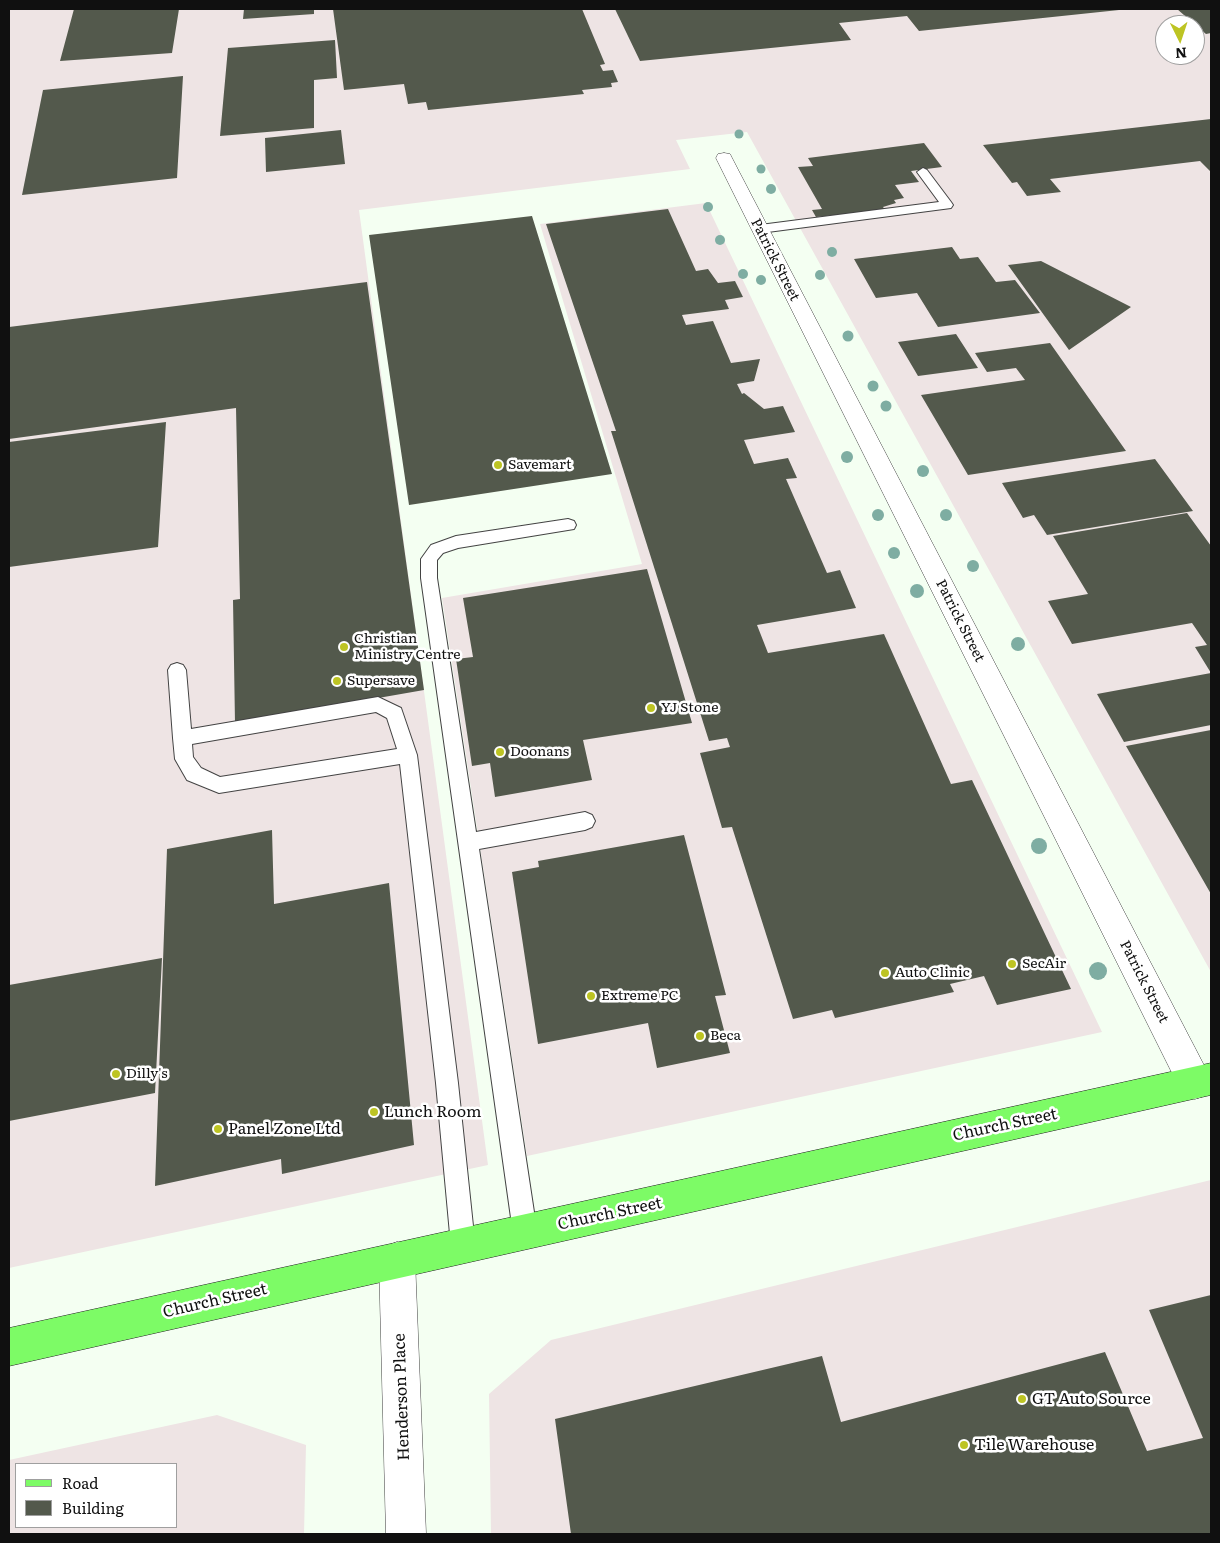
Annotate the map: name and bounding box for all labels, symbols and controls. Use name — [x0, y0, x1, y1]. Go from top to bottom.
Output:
north arrow — [1155, 15, 1205, 65]
text: N — [1174, 44, 1188, 64]
street label: Patrick Street — [747, 216, 803, 304]
place label: Savemart — [508, 457, 572, 473]
marker: Savemart — [492, 459, 504, 471]
street label: Patrick Street — [932, 577, 988, 665]
place label: Christian Ministry Centre — [354, 631, 460, 664]
marker: Christian Ministry Centre — [338, 641, 350, 653]
place label: Supersave — [347, 673, 415, 689]
marker: Supersave — [331, 675, 343, 687]
place label: YJ Stone — [661, 700, 718, 716]
marker: YJ Stone — [645, 702, 657, 714]
place label: Doonans — [510, 744, 569, 760]
marker: Doonans — [494, 746, 506, 758]
street label: Patrick Street — [1116, 938, 1172, 1026]
place label: SecAir — [1022, 956, 1066, 972]
marker: SecAir — [1006, 958, 1018, 970]
place label: Auto Clinic — [895, 965, 970, 981]
marker: Auto Clinic — [879, 967, 891, 979]
place label: Extreme PC — [601, 988, 678, 1004]
marker: Extreme PC — [585, 990, 597, 1002]
place label: Beca — [710, 1028, 741, 1044]
marker: Beca — [694, 1030, 706, 1042]
place label: Dilly's — [126, 1066, 168, 1082]
marker: Dilly's — [110, 1068, 122, 1080]
place label: Lunch Room — [384, 1102, 481, 1122]
street label: Church Street — [951, 1105, 1059, 1145]
marker: Lunch Room — [368, 1106, 380, 1118]
place label: Panel Zone Ltd — [228, 1119, 341, 1139]
marker: Panel Zone Ltd — [212, 1123, 224, 1135]
street label: Church Street — [556, 1194, 664, 1234]
street label: Church Street — [161, 1280, 269, 1322]
street label: Henderson Place — [390, 1333, 414, 1461]
place label: GT Auto Source — [1032, 1389, 1151, 1409]
marker: GT Auto Source — [1016, 1393, 1028, 1405]
place label: Tile Warehouse — [974, 1435, 1094, 1455]
marker: Tile Warehouse — [958, 1439, 970, 1451]
legend — [15, 1463, 178, 1528]
text: Road — [62, 1471, 98, 1494]
text: Building — [62, 1496, 124, 1519]

